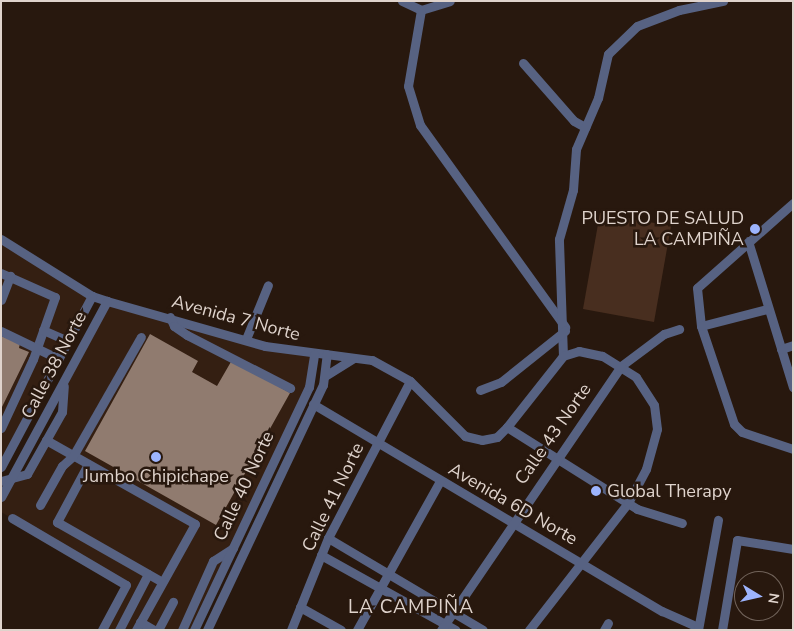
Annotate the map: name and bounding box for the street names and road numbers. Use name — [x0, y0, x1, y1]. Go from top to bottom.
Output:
street label: Avenida 7 Norte — [170, 291, 302, 345]
street label: Calle 38 Norte — [17, 308, 91, 422]
street label: Calle 43 Norte — [510, 379, 596, 489]
street label: Calle 40 Norte — [209, 428, 279, 544]
street label: Calle 41 Norte — [297, 439, 369, 555]
street label: Avenida 6D Norte — [445, 458, 581, 550]

